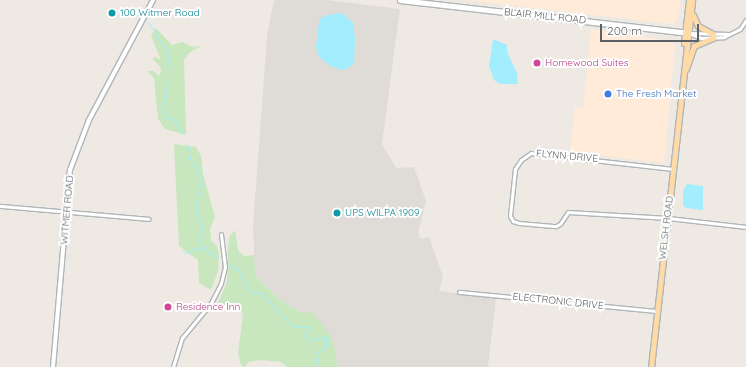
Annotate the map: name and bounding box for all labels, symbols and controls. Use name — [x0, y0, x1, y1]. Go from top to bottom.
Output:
street label: BLAIR MILL ROAD — [503, 6, 587, 26]
place label: 100 Witmer Road — [120, 7, 200, 19]
marker: 100 Witmer Road — [107, 8, 117, 18]
scale bar — [602, 16, 701, 42]
text: 200 m — [607, 23, 642, 38]
place label: Homewood Suites — [545, 57, 629, 69]
marker: Homewood Suites — [532, 58, 542, 68]
place label: The Fresh Market — [616, 88, 696, 100]
marker: The Fresh Market — [603, 89, 613, 99]
street label: FLYNN DRIVE — [536, 147, 598, 165]
street label: WITMER ROAD — [58, 175, 76, 245]
street label: WELSH ROAD — [656, 195, 676, 261]
place label: UPS WILPA 1909 — [345, 207, 419, 219]
marker: UPS WILPA 1909 — [332, 208, 342, 218]
street label: ELECTRONIC DRIVE — [512, 290, 604, 312]
place label: Residence Inn — [176, 301, 240, 313]
marker: Residence Inn — [163, 302, 173, 312]

